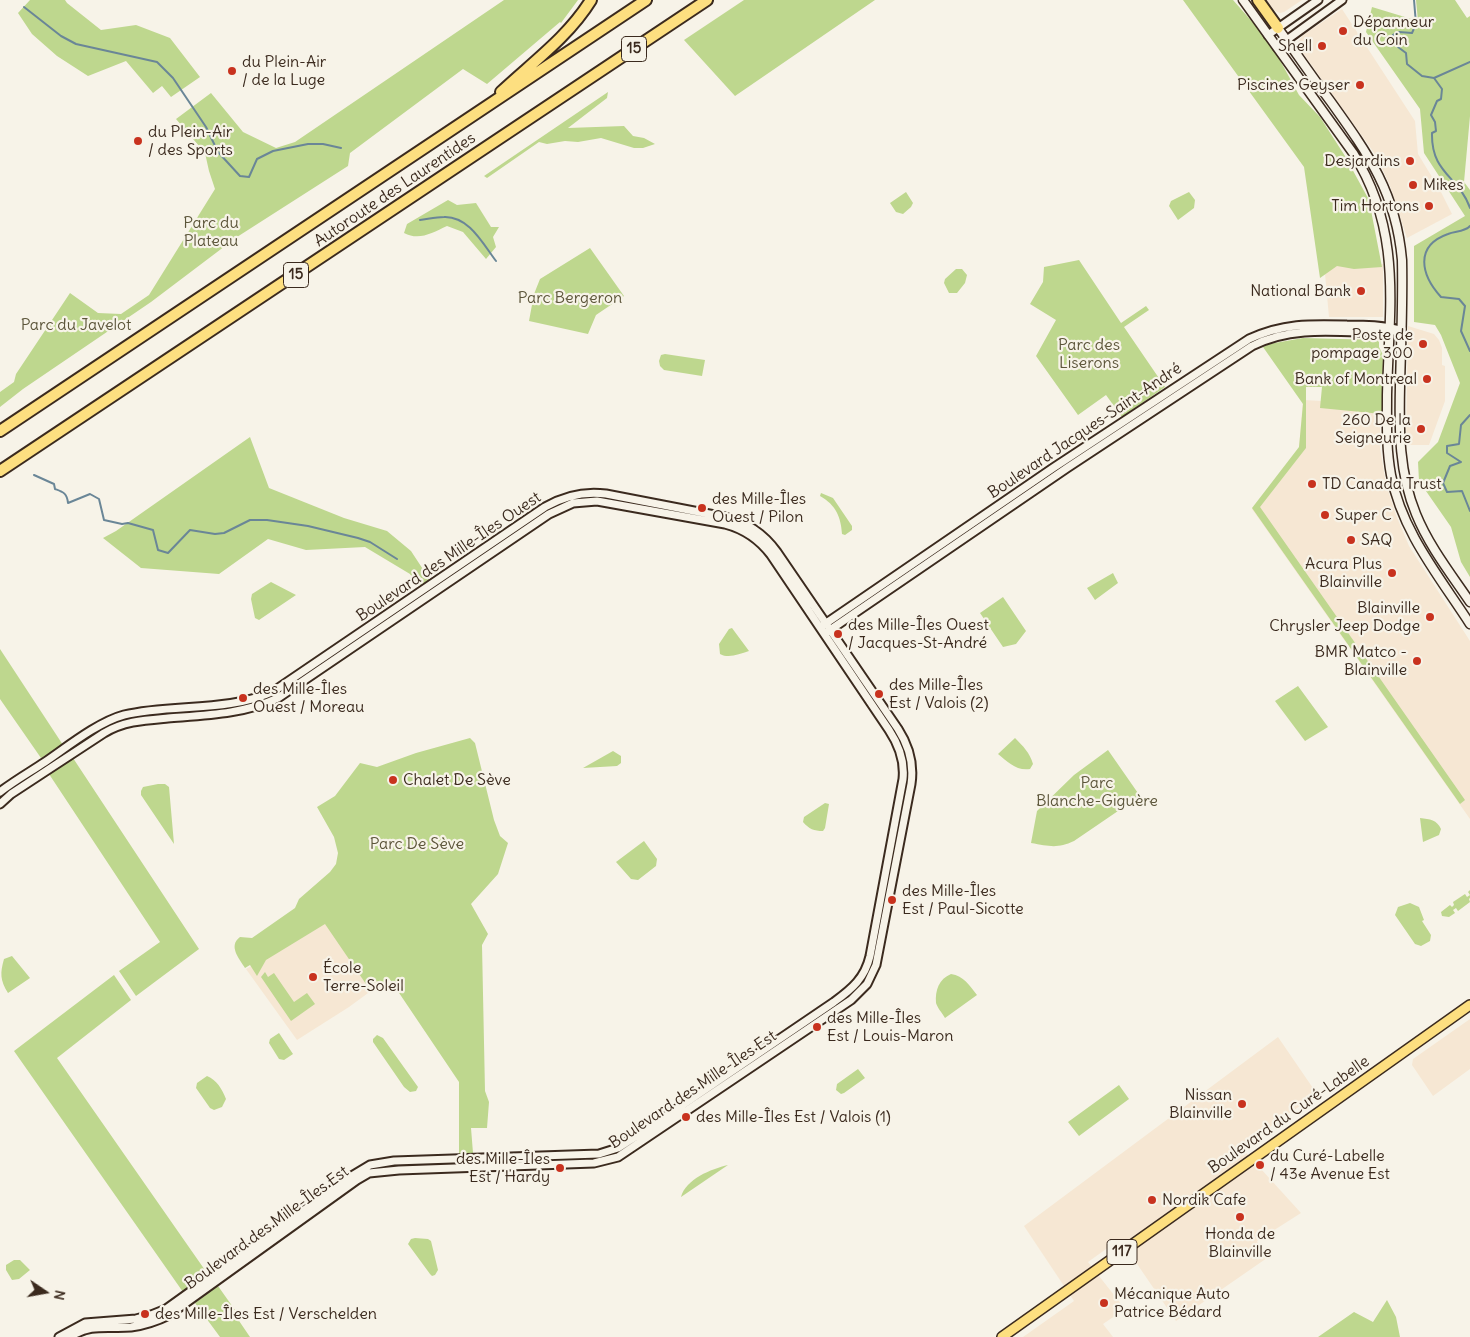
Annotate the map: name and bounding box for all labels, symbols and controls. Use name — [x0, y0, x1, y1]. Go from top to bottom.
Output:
place label: Dépanneur du Coin — [1353, 12, 1434, 50]
marker: Dépanneur du Coin — [1337, 25, 1349, 37]
road number: 15 — [622, 36, 646, 62]
place label: Shell — [1278, 36, 1312, 56]
marker: Shell — [1316, 40, 1328, 52]
place label: du Plein-Air / de la Luge — [242, 52, 326, 90]
marker: du Plein-Air / de la Luge — [226, 65, 238, 77]
place label: Piscines Geyser — [1237, 75, 1350, 95]
marker: Piscines Geyser — [1354, 79, 1366, 91]
place label: du Plein-Air / des Sports — [148, 122, 233, 160]
street label: Autoroute des Laurentides — [311, 129, 479, 251]
marker: du Plein-Air / des Sports — [132, 135, 144, 147]
place label: Desjardins — [1324, 151, 1400, 171]
marker: Desjardins — [1404, 155, 1416, 167]
place label: Mikes — [1423, 175, 1463, 195]
marker: Mikes — [1407, 179, 1419, 191]
place label: Tim Hortons — [1331, 196, 1419, 216]
marker: Tim Hortons — [1423, 200, 1435, 212]
park label: Parc du Plateau — [183, 213, 239, 251]
road number: 15 — [284, 262, 308, 288]
place label: National Bank — [1250, 281, 1351, 301]
marker: National Bank — [1355, 285, 1367, 297]
park label: Parc Bergeron — [518, 288, 622, 308]
park label: Parc du Javelot — [21, 315, 131, 335]
place label: Poste de pompage 300 — [1311, 325, 1413, 363]
park label: Parc des Liserons — [1058, 335, 1120, 373]
marker: Poste de pompage 300 — [1417, 338, 1429, 350]
street label: Boulevard Jacques-Saint-André — [985, 359, 1185, 503]
place label: Bank of Montreal — [1294, 369, 1417, 389]
marker: Bank of Montreal — [1421, 373, 1433, 385]
place label: 260 De la Seigneurie — [1335, 410, 1411, 448]
marker: 260 De la Seigneurie — [1415, 423, 1427, 435]
place label: TD Canada Trust — [1322, 474, 1442, 494]
marker: TD Canada Trust — [1306, 478, 1318, 490]
street label: Boulevard des Mille-Îles Ouest — [353, 488, 545, 626]
place label: des Mille-Îles Ouest / Pilon — [712, 489, 806, 527]
marker: des Mille-Îles Ouest / Pilon — [696, 502, 708, 514]
place label: Super C — [1335, 505, 1392, 525]
marker: Super C — [1319, 509, 1331, 521]
place label: SAQ — [1361, 530, 1392, 550]
marker: SAQ — [1345, 534, 1357, 546]
place label: Acura Plus Blainville — [1305, 554, 1382, 592]
marker: Acura Plus Blainville — [1386, 567, 1398, 579]
place label: Blainville Chrysler Jeep Dodge — [1269, 598, 1420, 636]
marker: Blainville Chrysler Jeep Dodge — [1424, 611, 1436, 623]
place label: des Mille-Îles Ouest / Jacques-St-André — [848, 615, 989, 653]
marker: des Mille-Îles Ouest / Jacques-St-André — [832, 628, 844, 640]
place label: BMR Matco - Blainville — [1315, 642, 1407, 680]
marker: BMR Matco - Blainville — [1411, 655, 1423, 667]
place label: des Mille-Îles Est / Valois (2) — [889, 675, 989, 713]
place label: des Mille-Îles Ouest / Moreau — [253, 679, 364, 717]
marker: des Mille-Îles Est / Valois (2) — [873, 688, 885, 700]
marker: des Mille-Îles Ouest / Moreau — [237, 692, 249, 704]
place label: Chalet De Sève — [403, 770, 511, 790]
park label: Parc Blanche-Giguère — [1036, 773, 1158, 811]
marker: Chalet De Sève — [387, 774, 399, 786]
park label: Parc De Sève — [370, 834, 464, 854]
place label: des Mille-Îles Est / Paul-Sicotte — [902, 881, 1024, 919]
marker: des Mille-Îles Est / Paul-Sicotte — [886, 894, 898, 906]
place label: École Terre-Soleil — [323, 958, 404, 996]
marker: École Terre-Soleil — [307, 971, 319, 983]
place label: des Mille-Îles Est / Louis-Maron — [827, 1008, 954, 1046]
marker: des Mille-Îles Est / Louis-Maron — [811, 1021, 823, 1033]
street label: Boulevard des Mille-Îles Est — [606, 1027, 780, 1153]
street label: Boulevard du Curé-Labelle — [1205, 1052, 1373, 1178]
place label: Nissan Blainville — [1169, 1085, 1232, 1123]
marker: Nissan Blainville — [1236, 1098, 1248, 1110]
place label: des Mille-Îles Est / Valois (1) — [696, 1107, 891, 1127]
marker: des Mille-Îles Est / Valois (1) — [680, 1111, 692, 1123]
place label: du Curé-Labelle / 43e Avenue Est — [1270, 1146, 1390, 1184]
place label: des Mille-Îles Est / Hardy — [456, 1149, 550, 1187]
marker: du Curé-Labelle / 43e Avenue Est — [1254, 1159, 1266, 1171]
street label: Boulevard des Mille-Îles Est — [182, 1162, 352, 1294]
marker: des Mille-Îles Est / Hardy — [554, 1162, 566, 1174]
place label: Nordik Cafe — [1162, 1190, 1246, 1210]
marker: Nordik Cafe — [1146, 1194, 1158, 1206]
marker: Honda de Blainville — [1234, 1211, 1246, 1223]
place label: Honda de Blainville — [1205, 1224, 1275, 1262]
road number: 117 — [1107, 1240, 1137, 1264]
north arrow — [20, 1267, 70, 1317]
place label: Mécanique Auto Patrice Bédard — [1114, 1284, 1230, 1322]
text: N — [50, 1289, 69, 1302]
marker: Mécanique Auto Patrice Bédard — [1098, 1297, 1110, 1309]
place label: des Mille-Îles Est / Verschelden — [155, 1304, 377, 1324]
marker: des Mille-Îles Est / Verschelden — [139, 1308, 151, 1320]

